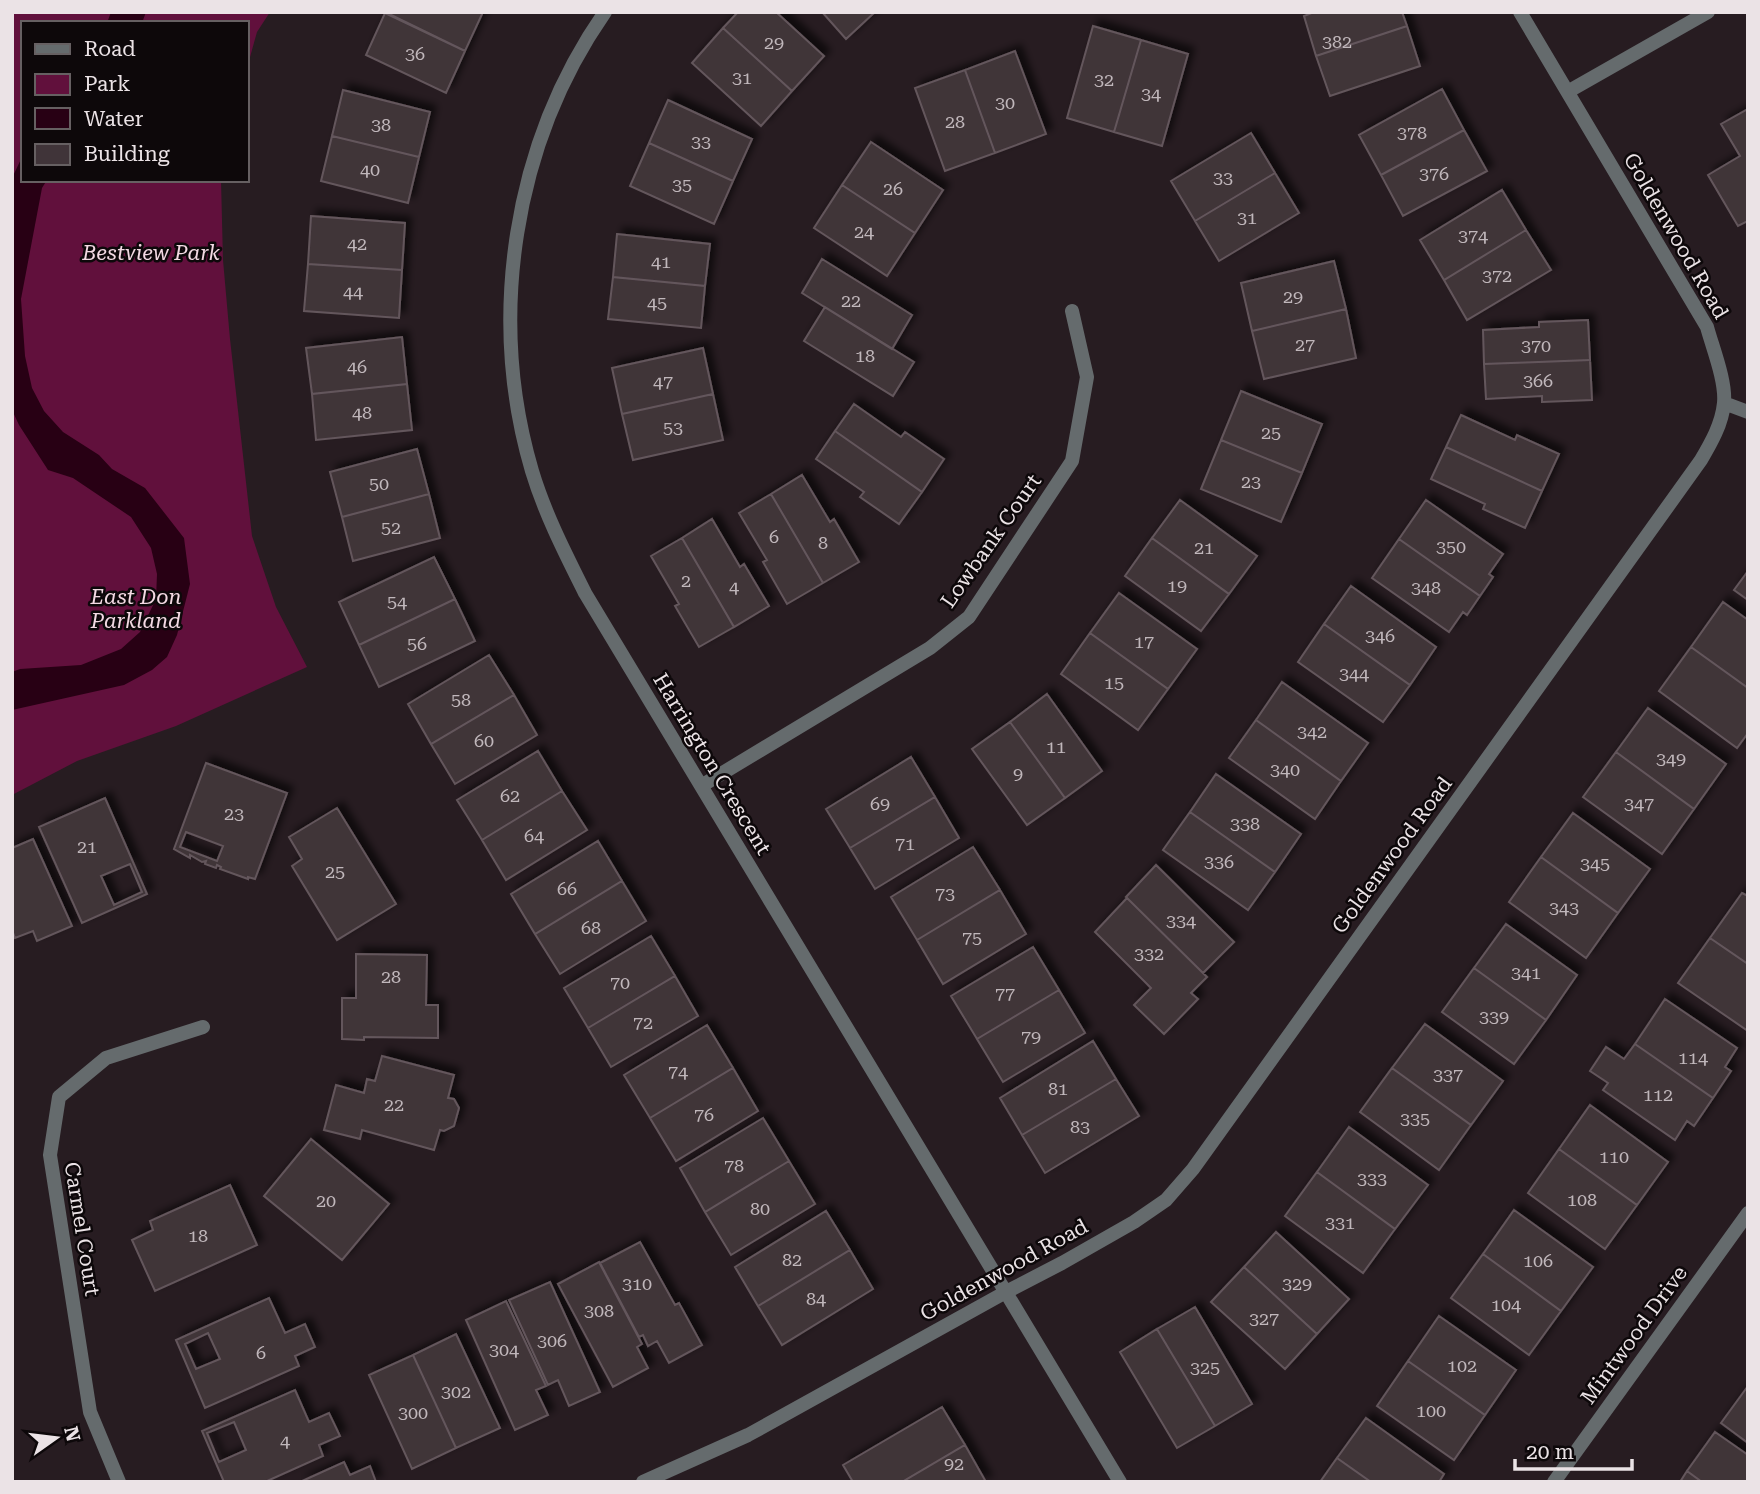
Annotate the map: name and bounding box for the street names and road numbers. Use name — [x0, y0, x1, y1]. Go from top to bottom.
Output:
street label: Goldenwood Road — [1619, 149, 1734, 324]
street label: Lowbank Court — [936, 469, 1046, 612]
street label: Harrington Crescent — [648, 669, 776, 859]
street label: Goldenwood Road — [1327, 772, 1457, 938]
street label: Carmel Court — [60, 1160, 104, 1298]
street label: Goldenwood Road — [916, 1214, 1092, 1326]
street label: Mintwood Drive — [1576, 1261, 1692, 1409]

